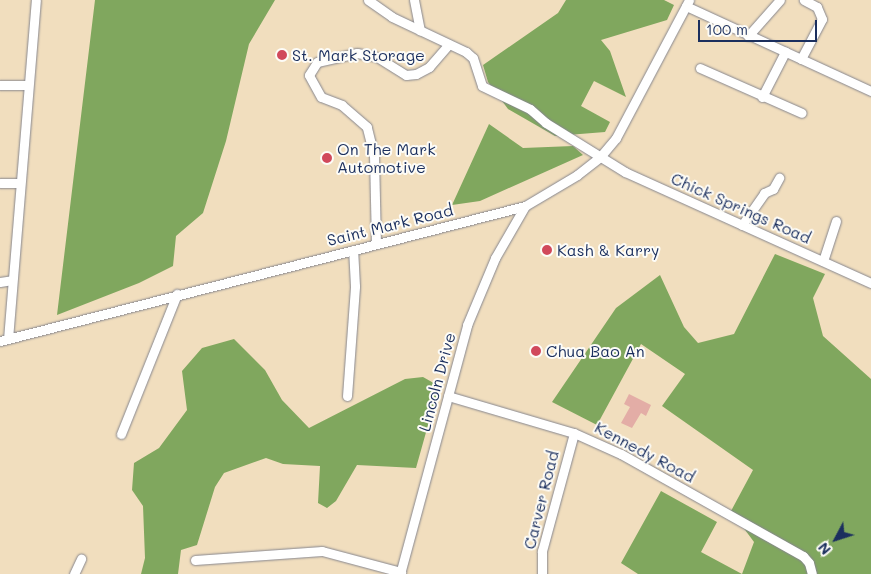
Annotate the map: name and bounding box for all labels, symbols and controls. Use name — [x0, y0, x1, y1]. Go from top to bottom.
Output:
scale bar — [701, 10, 820, 42]
text: 100 m — [706, 19, 748, 39]
place label: St. Mark Storage — [292, 45, 425, 65]
marker: St. Mark Storage — [276, 49, 288, 61]
place label: On The Mark Automotive — [337, 139, 436, 177]
marker: On The Mark Automotive — [321, 152, 333, 164]
street label: Chick Springs Road — [668, 169, 814, 247]
street label: Saint Mark Road — [325, 200, 455, 250]
place label: Kash & Karry — [557, 240, 659, 260]
marker: Kash & Karry — [541, 244, 553, 256]
street label: Lincoln Drive — [415, 331, 459, 433]
place label: Chua Bao An — [546, 341, 645, 361]
marker: Chua Bao An — [530, 345, 542, 357]
street label: Kennedy Road — [592, 418, 698, 486]
street label: Carver Road — [519, 449, 563, 551]
north arrow — [811, 514, 861, 564]
text: N — [813, 539, 835, 559]

